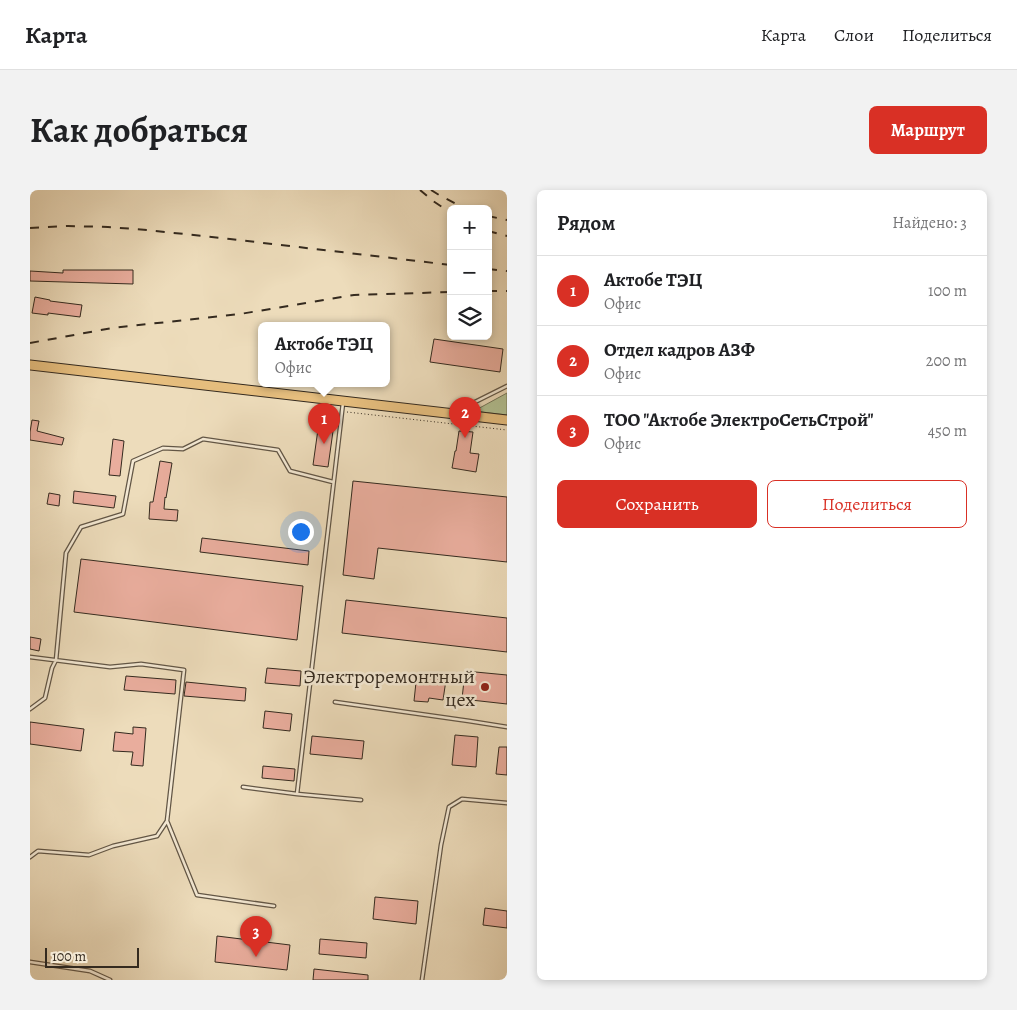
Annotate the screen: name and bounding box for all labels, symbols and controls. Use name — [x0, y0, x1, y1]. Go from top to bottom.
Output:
text: Карта — [25, 19, 87, 51]
text: Карта — [761, 23, 806, 47]
text: Слои — [834, 23, 874, 47]
text: Поделиться — [902, 23, 992, 47]
text: Как добраться — [30, 106, 248, 154]
button: Маршрут — [869, 106, 987, 154]
map controls — [447, 205, 492, 340]
button: + — [447, 205, 492, 250]
text: Рядом — [557, 209, 615, 237]
text: Найдено: 3 — [892, 212, 967, 234]
button: − — [447, 250, 492, 295]
text: Актобе ТЭЦ — [604, 267, 702, 293]
text: 1 — [570, 280, 576, 302]
text: 100 m — [928, 280, 967, 302]
text: Офис — [604, 293, 641, 315]
button: layers — [447, 295, 492, 340]
popup — [258, 322, 390, 387]
text: Актобе ТЭЦ — [275, 331, 373, 357]
text: Отдел кадров АЗФ — [604, 337, 755, 363]
text: 2 — [569, 350, 577, 372]
text: 200 m — [926, 350, 967, 372]
text: Офис — [275, 357, 312, 379]
text: Офис — [604, 363, 641, 385]
pin: 2 — [449, 397, 481, 438]
pin: 1 — [308, 403, 340, 444]
text: ТОО "Актобе ЭлектроСетьСтрой" — [604, 407, 873, 433]
text: 3 — [570, 420, 576, 442]
text: 450 m — [928, 420, 967, 442]
text: Офис — [604, 433, 641, 455]
button: Сохранить — [557, 480, 757, 528]
button: Поделиться — [767, 480, 967, 528]
your location — [288, 519, 314, 545]
place label: Электроремонтный цех — [303, 663, 475, 713]
marker: Электроремонтный цех — [479, 681, 491, 693]
pin: 3 — [240, 916, 272, 957]
scale bar — [45, 945, 139, 968]
text: 100 m — [52, 947, 86, 966]

